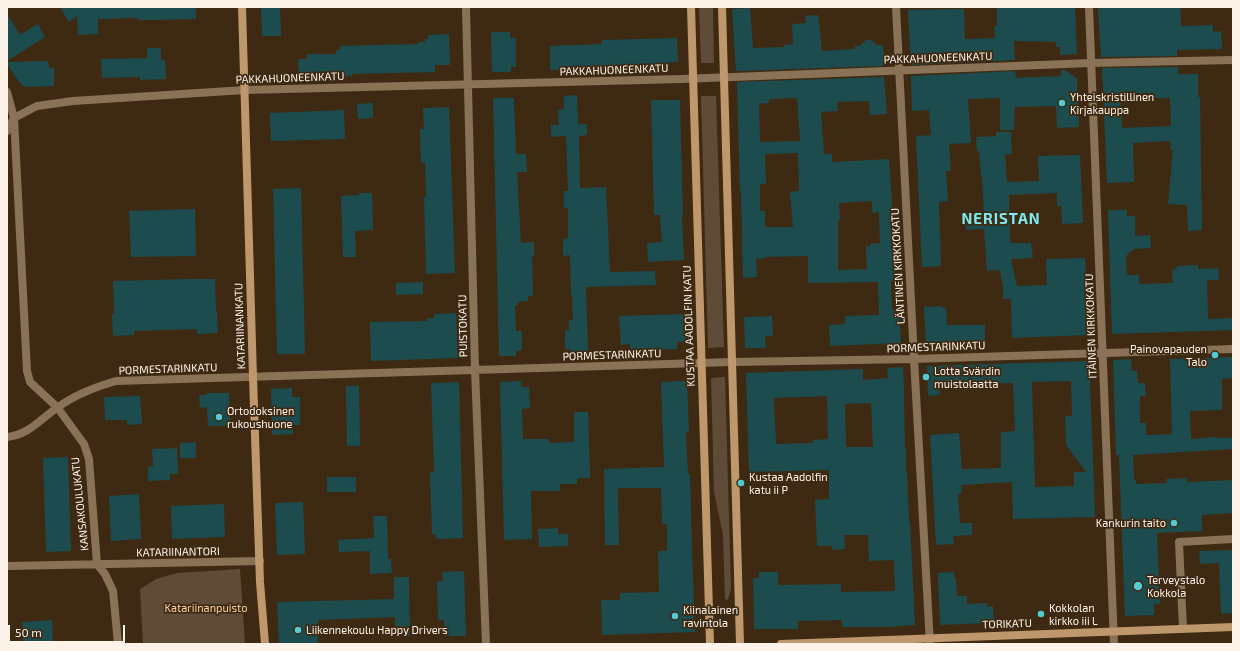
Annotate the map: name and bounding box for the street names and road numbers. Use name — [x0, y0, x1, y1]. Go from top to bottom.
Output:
street label: PAKKAHUONEENKATU — [883, 50, 993, 66]
street label: PAKKAHUONEENKATU — [559, 62, 669, 78]
street label: PAKKAHUONEENKATU — [235, 70, 345, 86]
street label: LÄNTINEN KIRKKOKATU — [888, 208, 908, 324]
street label: KUSTAA AADOLFIN KATU — [680, 265, 698, 387]
street label: ITÄINEN KIRKKOKATU — [1083, 273, 1099, 379]
street label: KATARIINANKATU — [232, 282, 248, 370]
street label: PUISTOKATU — [456, 294, 470, 358]
street label: PORMESTARINKATU — [886, 339, 986, 355]
street label: PORMESTARINKATU — [562, 347, 662, 363]
street label: PORMESTARINKATU — [118, 361, 218, 377]
street label: KANSAKOULUKATU — [69, 456, 91, 552]
street label: KATARIINANTORI — [136, 545, 220, 559]
street label: TORIKATU — [982, 617, 1032, 631]

